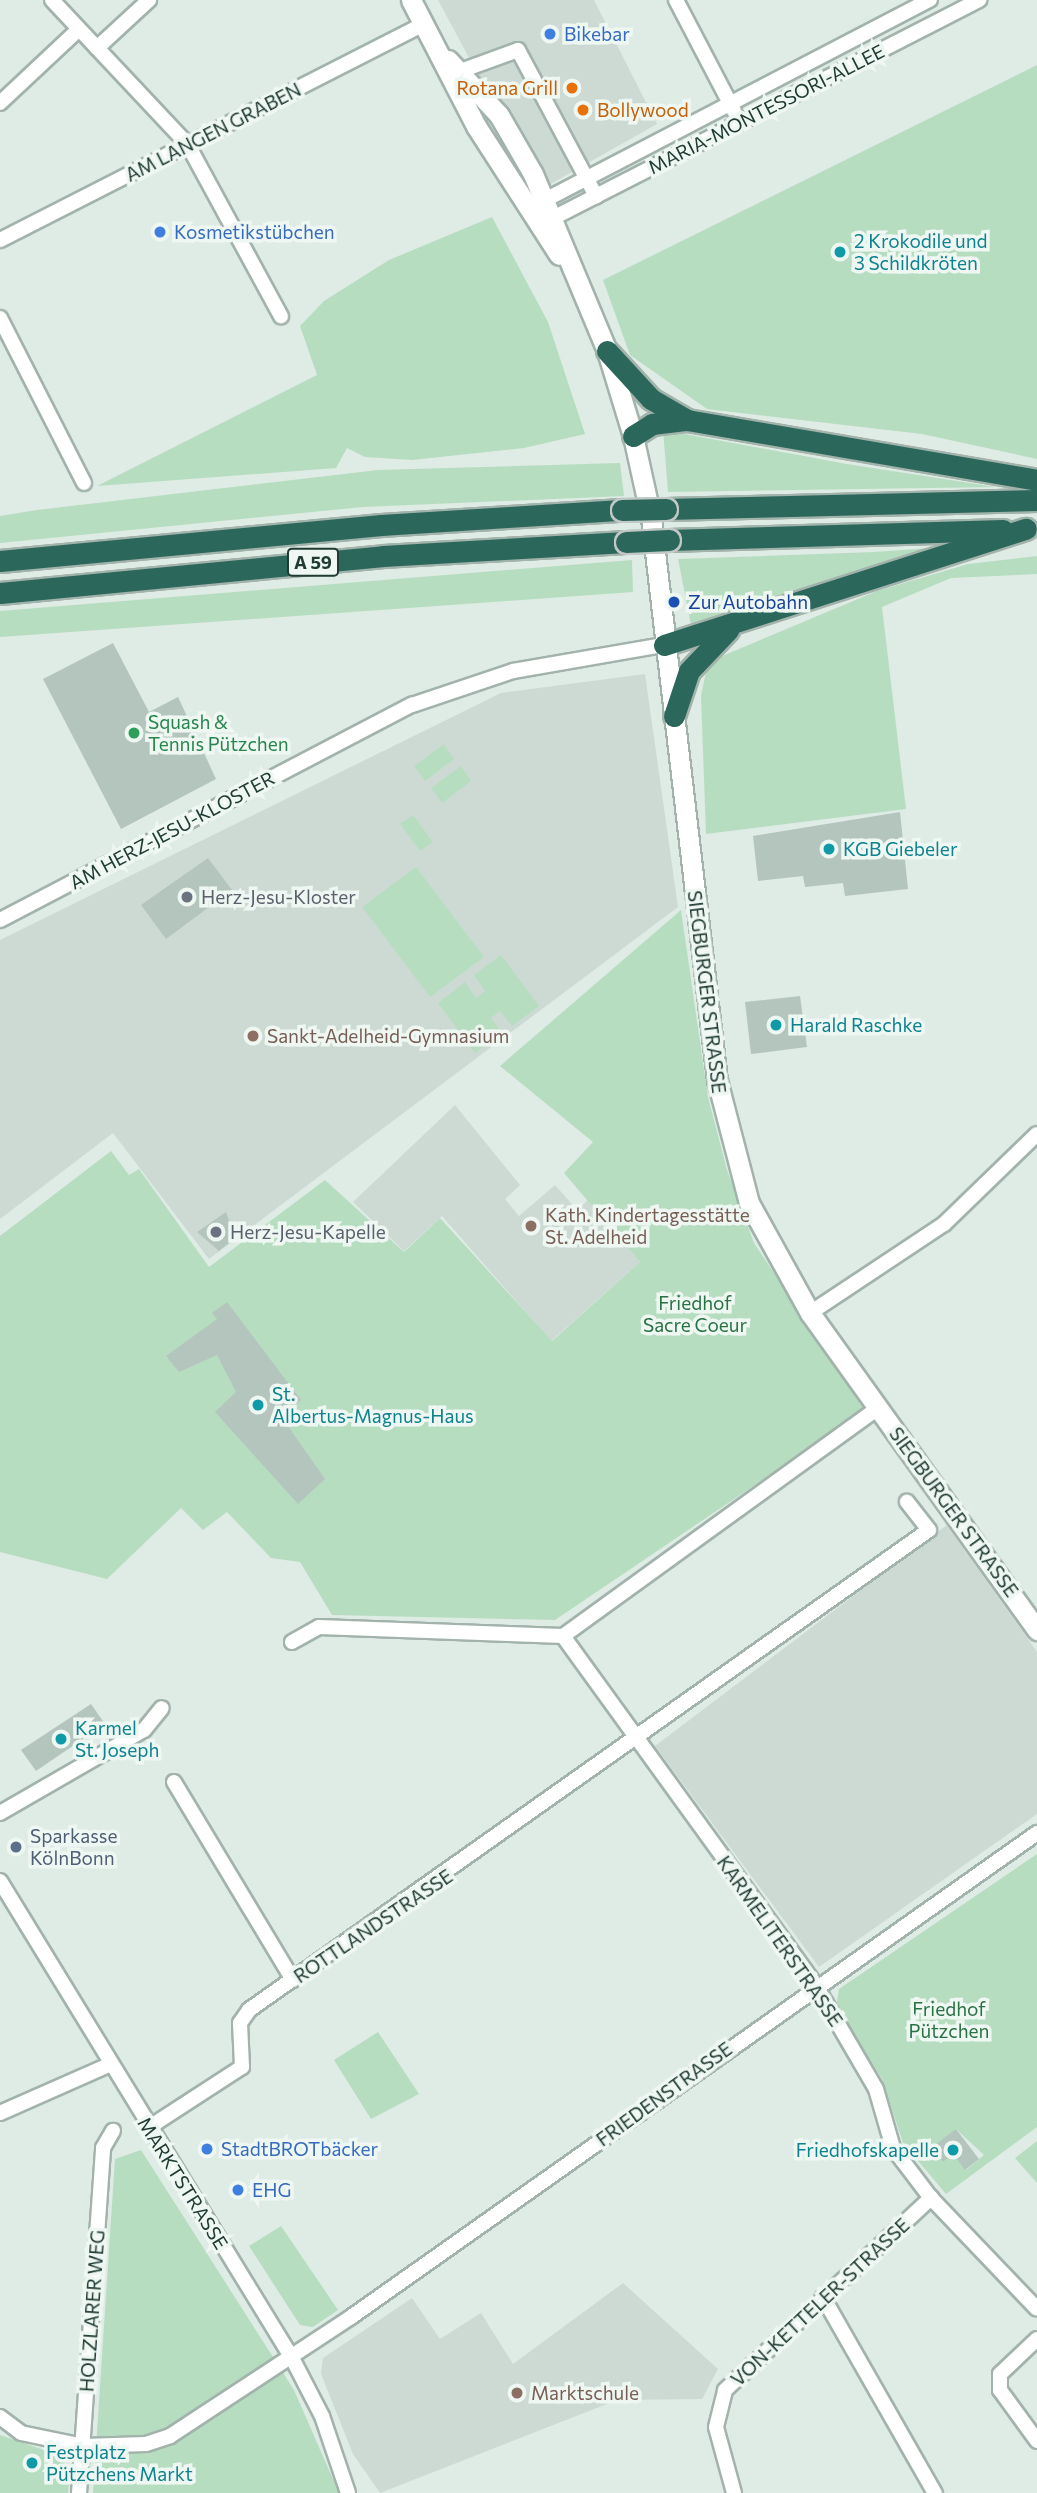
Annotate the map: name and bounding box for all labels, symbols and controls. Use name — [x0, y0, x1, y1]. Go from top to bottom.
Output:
place label: Bikebar — [564, 23, 630, 45]
marker: Bikebar — [542, 26, 558, 42]
street label: MARIA-MONTESSORI-ALLEE — [644, 39, 888, 179]
place label: Rotana Grill — [456, 77, 558, 99]
street label: AM LANGEN GRABEN — [121, 78, 305, 186]
marker: Rotana Grill — [564, 80, 580, 96]
place label: Bollywood — [597, 99, 689, 121]
marker: Bollywood — [575, 102, 591, 118]
place label: Kosmetikstübchen — [174, 221, 335, 243]
marker: Kosmetikstübchen — [152, 224, 168, 240]
place label: 2 Krokodile und 3 Schildkröten — [854, 230, 988, 274]
marker: 2 Krokodile und 3 Schildkröten — [832, 244, 848, 260]
road number: A 59 — [287, 548, 339, 576]
place label: Zur Autobahn — [688, 591, 808, 613]
marker: Zur Autobahn — [666, 594, 682, 610]
place label: Squash & Tennis Pützchen — [148, 711, 289, 755]
marker: Squash & Tennis Pützchen — [126, 725, 142, 741]
street label: AM HERZ-JESU-KLOSTER — [66, 766, 278, 894]
place label: KGB Giebeler — [843, 838, 957, 860]
marker: KGB Giebeler — [821, 841, 837, 857]
place label: Herz-Jesu-Kloster — [201, 886, 356, 908]
marker: Herz-Jesu-Kloster — [179, 889, 195, 905]
street label: SIEGBURGER STRASSE — [683, 889, 731, 1095]
place label: Harald Raschke — [790, 1014, 922, 1036]
marker: Harald Raschke — [768, 1017, 784, 1033]
place label: Sankt-Adelheid-Gymnasium — [267, 1025, 509, 1047]
marker: Sankt-Adelheid-Gymnasium — [245, 1028, 261, 1044]
place label: Kath. Kindertagesstätte St. Adelheid — [545, 1204, 750, 1248]
marker: Kath. Kindertagesstätte St. Adelheid — [523, 1218, 539, 1234]
place label: Herz-Jesu-Kapelle — [230, 1221, 386, 1243]
marker: Herz-Jesu-Kapelle — [208, 1224, 224, 1240]
park label: Friedhof Sacre Coeur — [643, 1292, 747, 1336]
place label: St. Albertus-Magnus-Haus — [272, 1383, 474, 1427]
marker: St. Albertus-Magnus-Haus — [250, 1397, 266, 1413]
street label: SIEGBURGER STRASSE — [885, 1423, 1023, 1601]
place label: Karmel St. Joseph — [75, 1717, 159, 1761]
marker: Karmel St. Joseph — [53, 1731, 69, 1747]
place label: Sparkasse KölnBonn — [30, 1825, 117, 1869]
marker: Sparkasse KölnBonn — [8, 1839, 24, 1855]
street label: KARMELITERSTRASSE — [712, 1851, 848, 2031]
street label: ROTTLANDSTRASSE — [289, 1864, 457, 1988]
park label: Friedhof Pützchen — [909, 1998, 989, 2042]
street label: FRIEDENSTRASSE — [592, 2037, 736, 2151]
street label: MARKTSTRASSE — [133, 2113, 233, 2253]
place label: StadtBROTbäcker — [221, 2138, 378, 2160]
place label: Friedhofskapelle — [796, 2139, 939, 2161]
marker: StadtBROTbäcker — [199, 2141, 215, 2157]
marker: Friedhofskapelle — [945, 2142, 961, 2158]
place label: EHG — [252, 2179, 291, 2201]
marker: EHG — [230, 2182, 246, 2198]
street label: VON-KETTELER-STRASSE — [726, 2213, 914, 2391]
street label: HOLZLARER WEG — [75, 2229, 109, 2393]
place label: Marktschule — [531, 2382, 639, 2404]
marker: Marktschule — [509, 2385, 525, 2401]
place label: Festplatz Pützchens Markt — [46, 2441, 193, 2485]
marker: Festplatz Pützchens Markt — [24, 2455, 40, 2471]

